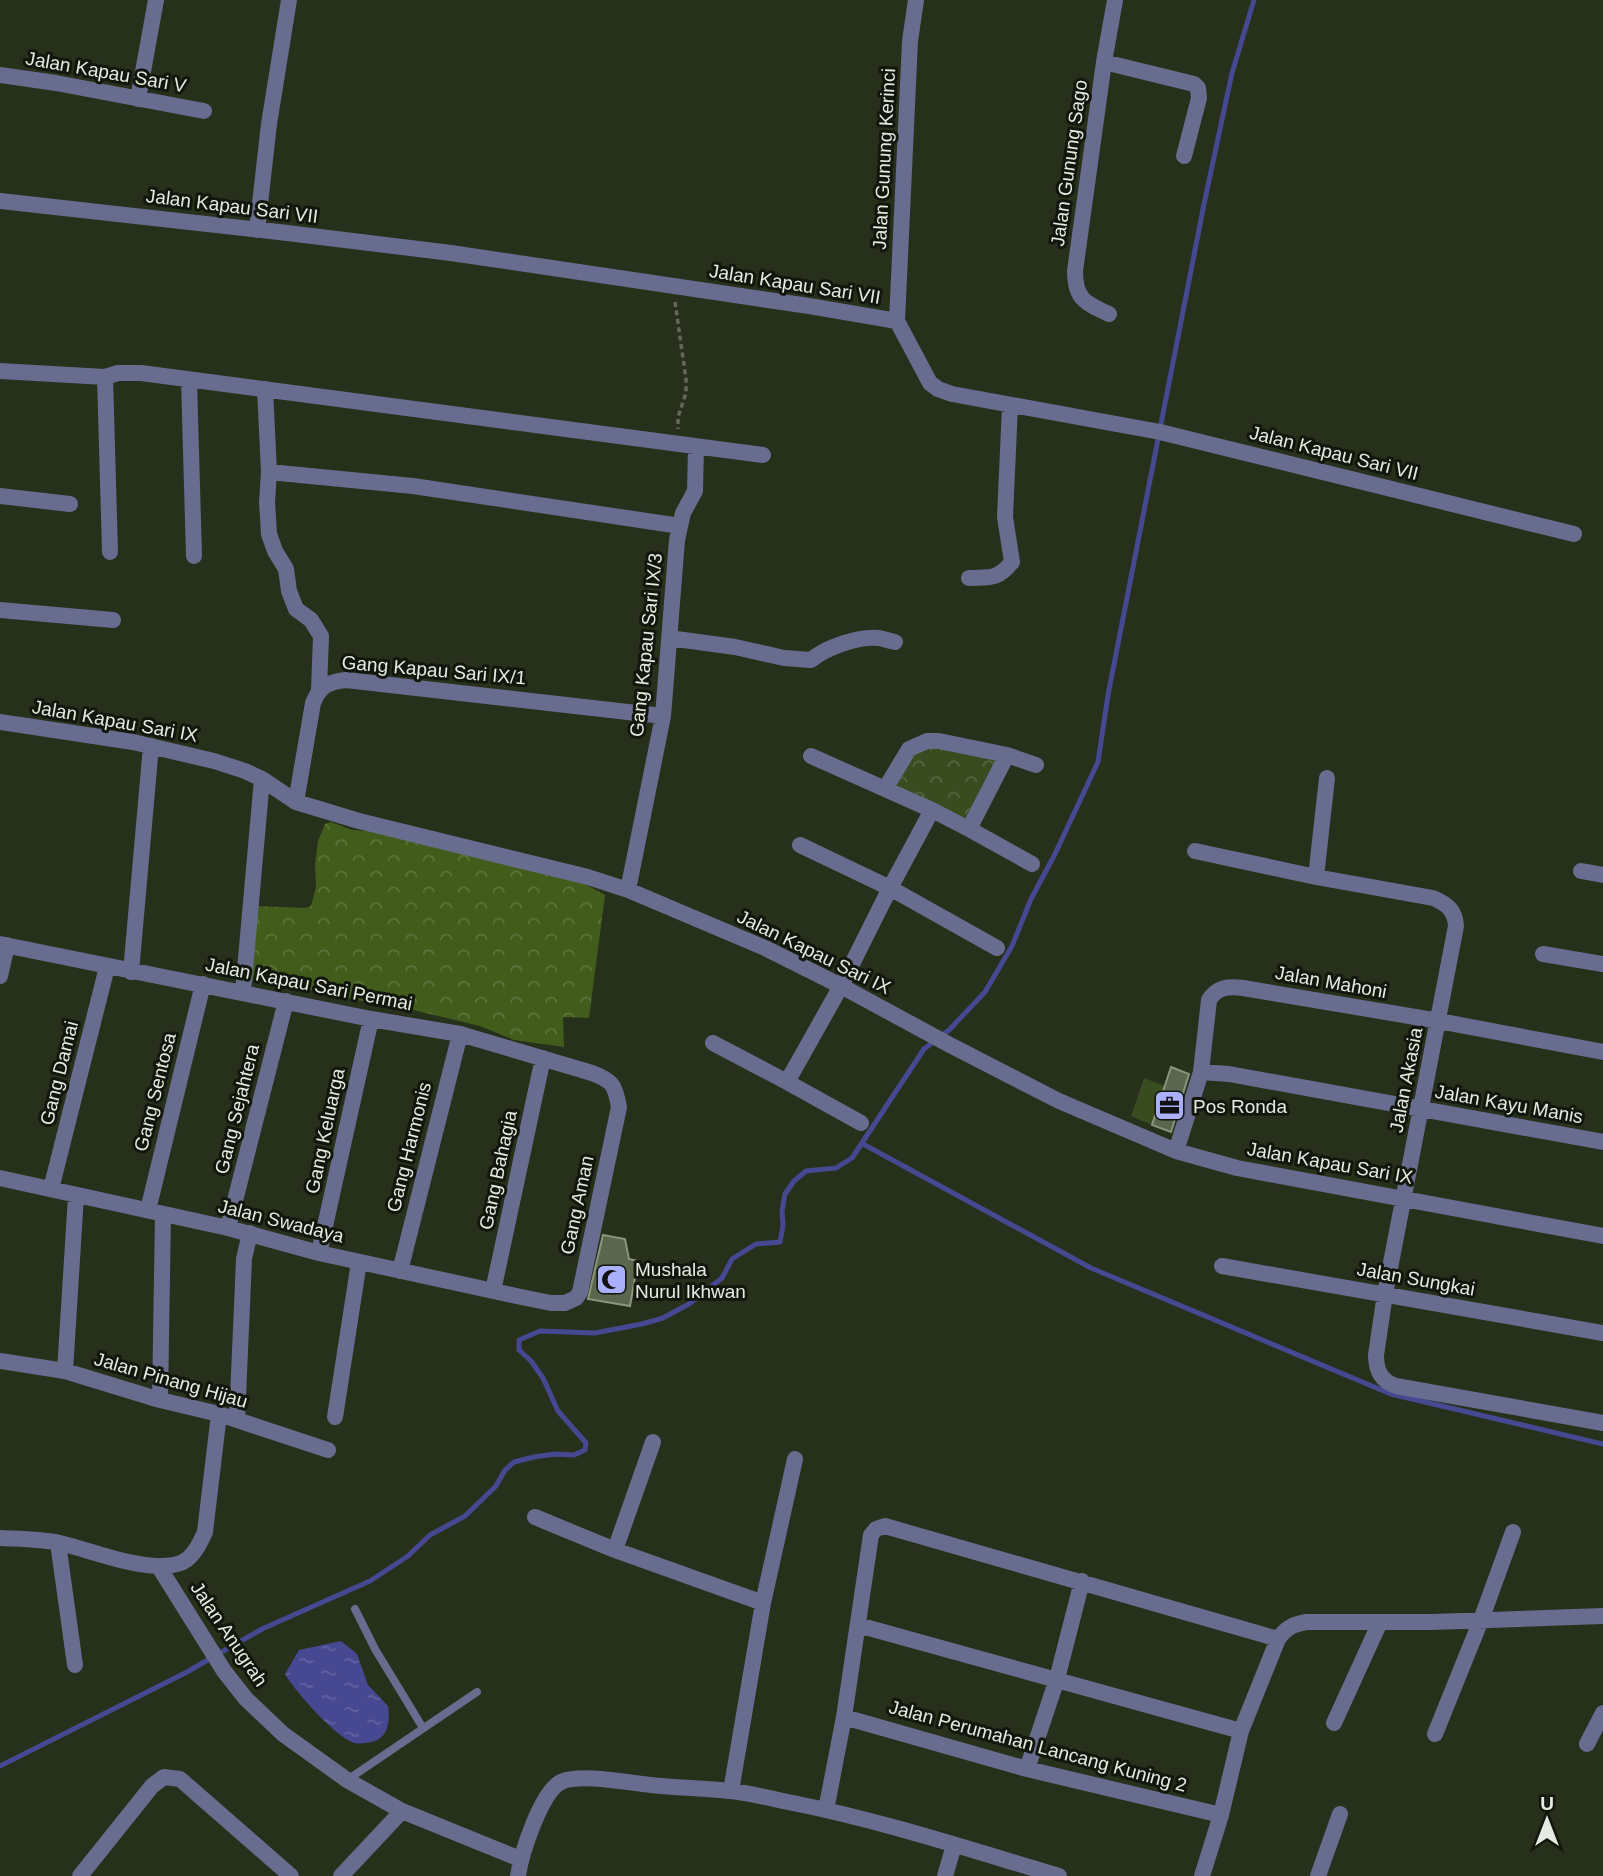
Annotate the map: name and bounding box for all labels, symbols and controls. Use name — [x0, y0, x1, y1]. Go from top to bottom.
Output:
street label: Jalan Kapau Sari V — [24, 48, 188, 97]
street label: Jalan Gunung Kerinci — [869, 68, 899, 250]
street label: Jalan Gunung Sago — [1047, 78, 1091, 248]
street label: Jalan Kapau Sari VII — [145, 185, 319, 227]
street label: Jalan Kapau Sari VII — [708, 260, 882, 308]
street label: Jalan Kapau Sari VII — [1247, 422, 1421, 484]
street label: Gang Kapau Sari IX/3 — [626, 552, 666, 738]
street label: Gang Kapau Sari IX/1 — [341, 651, 527, 689]
street label: Jalan Kapau Sari IX — [30, 696, 200, 746]
street label: Jalan Kapau Sari IX — [734, 906, 894, 998]
street label: Jalan Kapau Sari Permai — [204, 954, 414, 1014]
street label: Jalan Mahoni — [1274, 962, 1388, 1002]
street label: Gang Damai — [36, 1019, 82, 1127]
street label: Jalan Akasia — [1386, 1025, 1427, 1134]
street label: Gang Sentosa — [130, 1030, 180, 1153]
street label: Gang Sejahtera — [211, 1041, 263, 1176]
street label: Gang Keluarga — [301, 1066, 349, 1196]
street label: Gang Harmonis — [383, 1080, 435, 1214]
street label: Jalan Kayu Manis — [1433, 1081, 1585, 1127]
office icon: Pos Ronda — [1153, 1089, 1187, 1123]
place label: Pos Ronda — [1193, 1096, 1287, 1117]
street label: Gang Bahagia — [475, 1108, 521, 1232]
street label: Jalan Kapau Sari IX — [1245, 1138, 1415, 1188]
street label: Gang Aman — [556, 1154, 598, 1256]
street label: Jalan Swadaya — [216, 1195, 346, 1247]
street label: Jalan Sungkai — [1355, 1258, 1477, 1300]
place label: Mushala Nurul Ikhwan — [635, 1259, 746, 1302]
mosque icon: Mushala Nurul Ikhwan — [595, 1263, 629, 1297]
street label: Jalan Pinang Hijau — [92, 1348, 250, 1412]
street label: Jalan Anugrah — [186, 1578, 272, 1690]
street label: Jalan Perumahan Lancang Kuning 2 — [887, 1696, 1189, 1796]
north arrow — [1512, 1785, 1582, 1855]
text: U — [1540, 1793, 1554, 1814]

